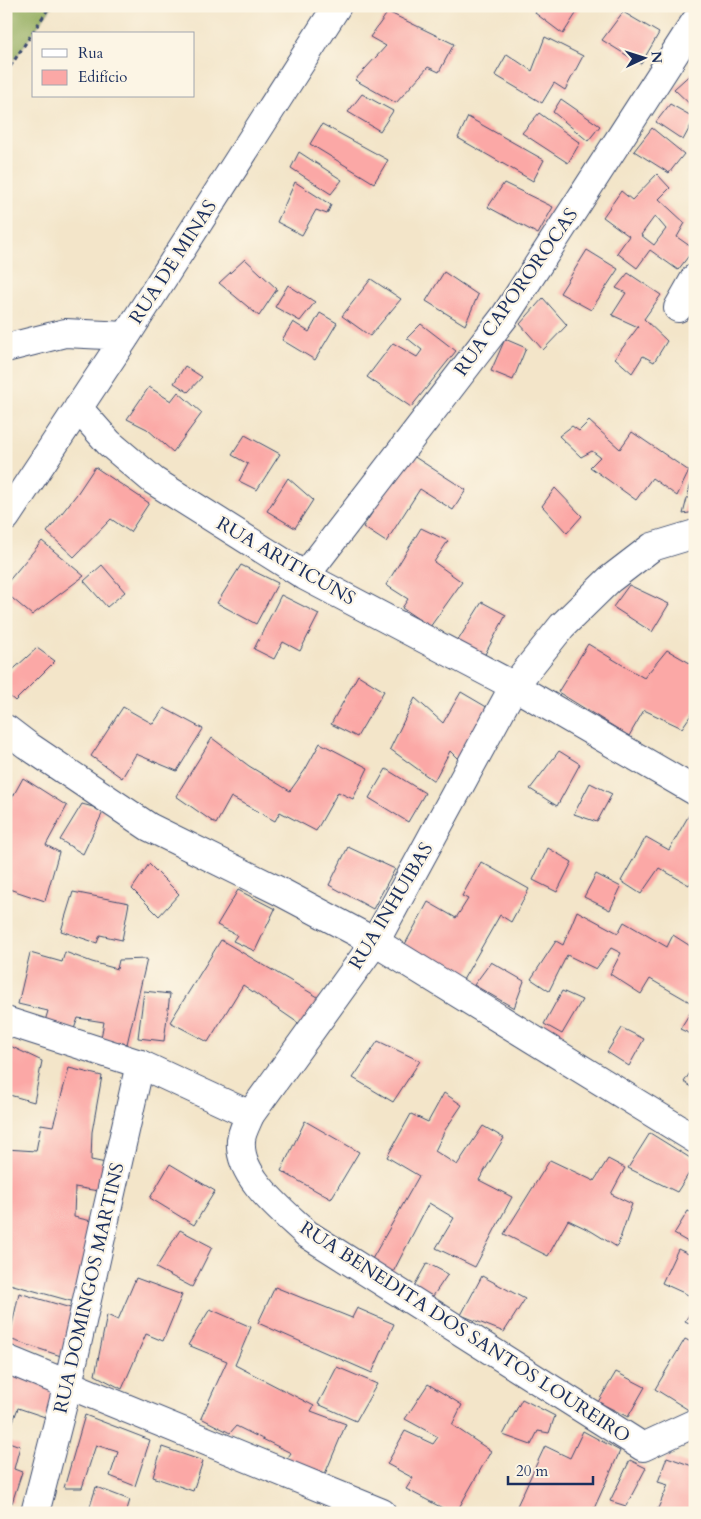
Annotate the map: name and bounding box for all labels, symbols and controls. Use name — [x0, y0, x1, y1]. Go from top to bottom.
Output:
legend — [32, 32, 195, 98]
north arrow — [618, 32, 668, 82]
text: Rua — [78, 43, 104, 63]
text: N — [647, 50, 666, 64]
text: Edifício — [78, 67, 127, 87]
street label: RUA DE MINAS — [123, 195, 223, 329]
street label: RUA CAPOROROCAS — [448, 203, 584, 381]
street label: RUA ARITICUNS — [212, 511, 360, 611]
street label: RUA INHUIBAS — [343, 838, 439, 974]
street label: RUA DOMINGOS MARTINS — [47, 1160, 131, 1416]
street label: RUA BENEDITA DOS SANTOS LOUREIRO — [295, 1215, 635, 1449]
scale bar — [508, 1454, 594, 1486]
text: 20 m — [516, 1461, 548, 1481]

